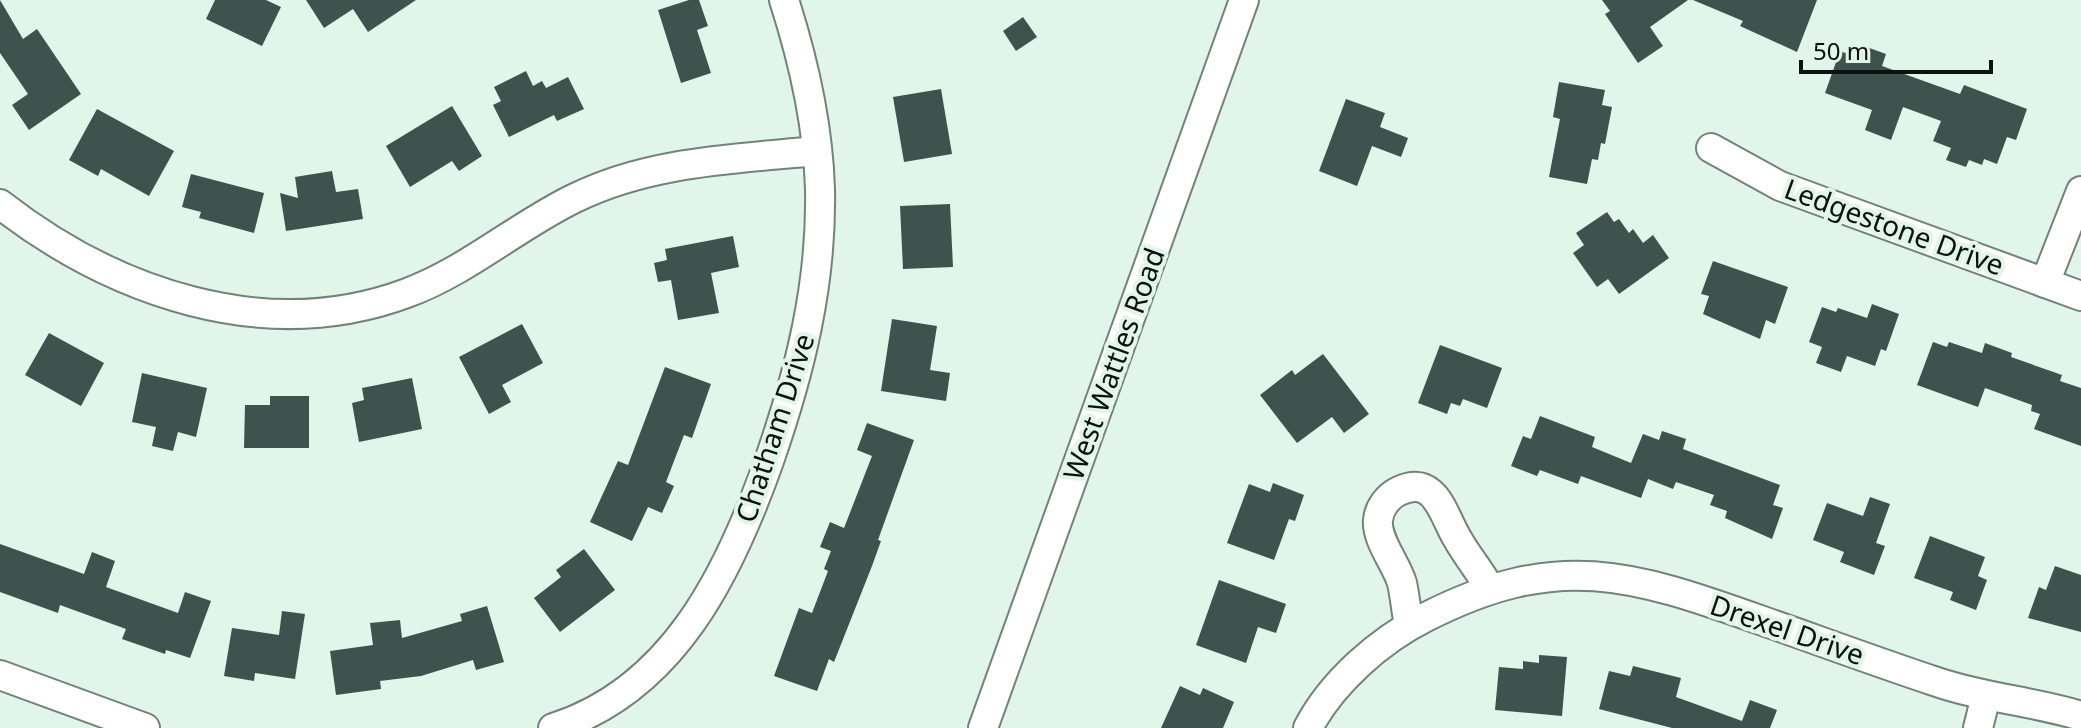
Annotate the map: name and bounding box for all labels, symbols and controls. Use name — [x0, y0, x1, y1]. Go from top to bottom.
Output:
scale bar — [1801, 24, 1991, 74]
text: 50 m — [1813, 34, 1869, 67]
street label: Ledgestone Drive — [1779, 169, 2009, 283]
street label: West Wattles Road — [1053, 242, 1173, 485]
street label: Chatham Drive — [726, 328, 822, 527]
street label: Drexel Drive — [1705, 585, 1869, 673]

